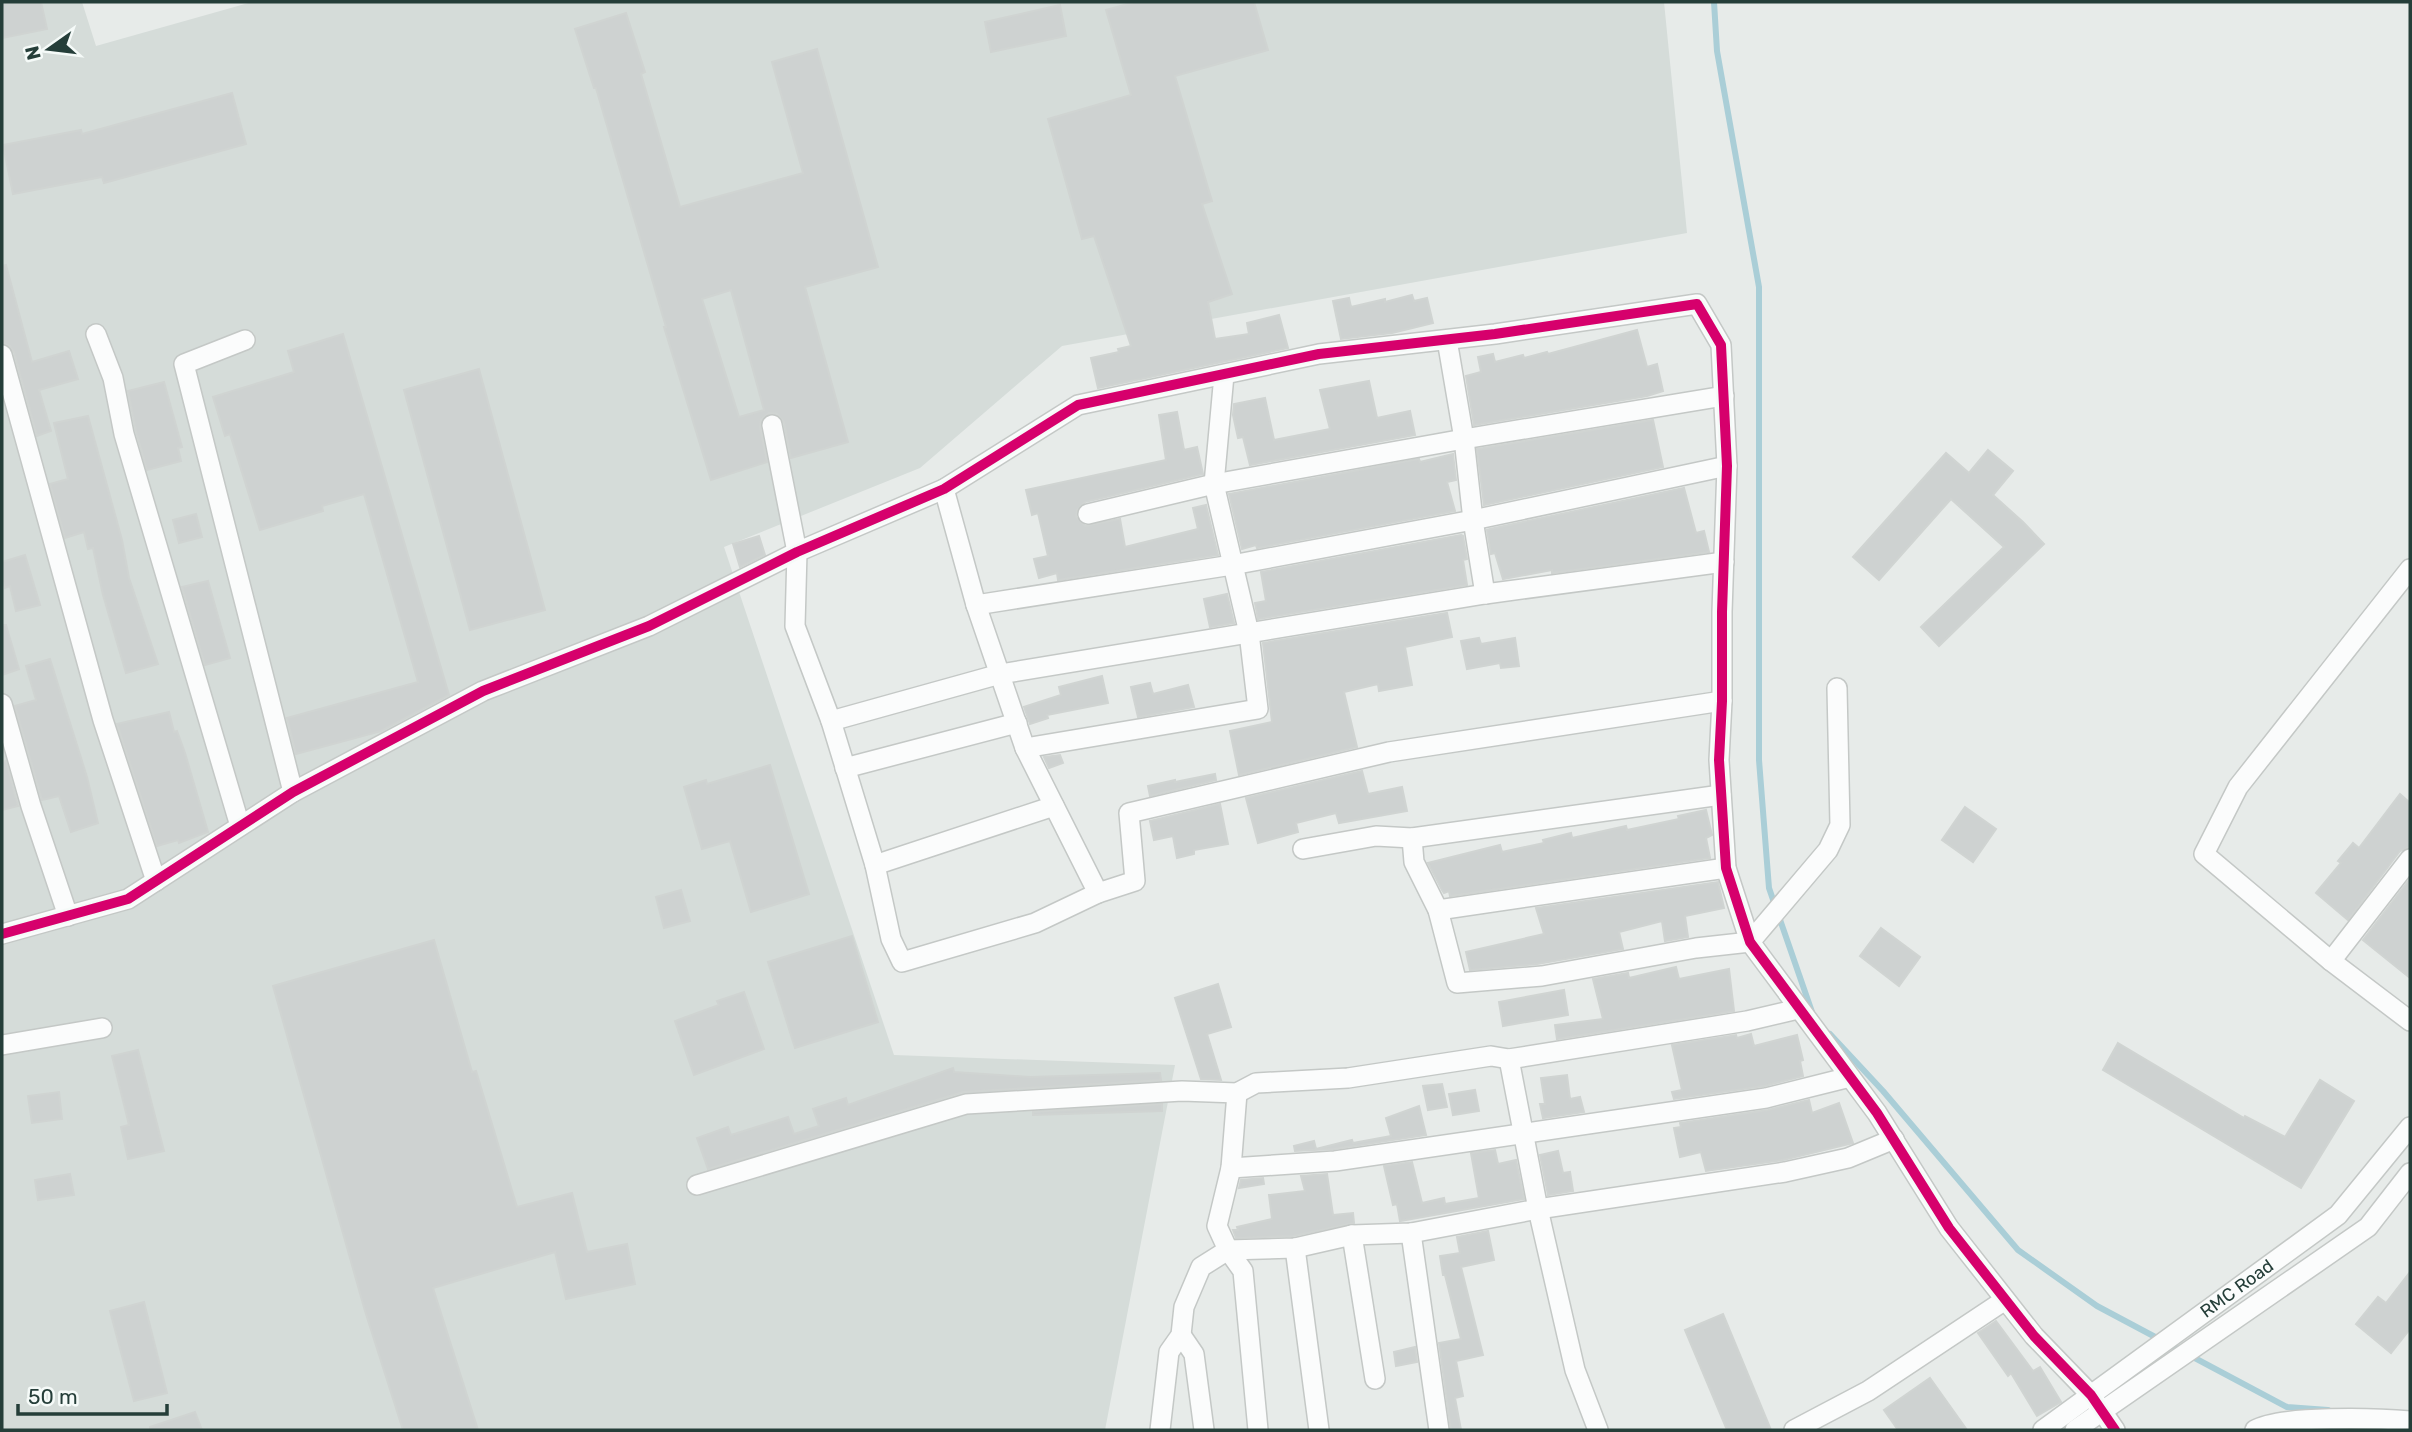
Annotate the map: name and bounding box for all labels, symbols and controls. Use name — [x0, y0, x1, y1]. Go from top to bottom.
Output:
north arrow — [14, 14, 84, 84]
text: N — [20, 44, 46, 62]
street label: RMC Road — [2196, 1255, 2278, 1323]
scale bar — [18, 1372, 166, 1416]
text: 50 m — [28, 1384, 78, 1409]

